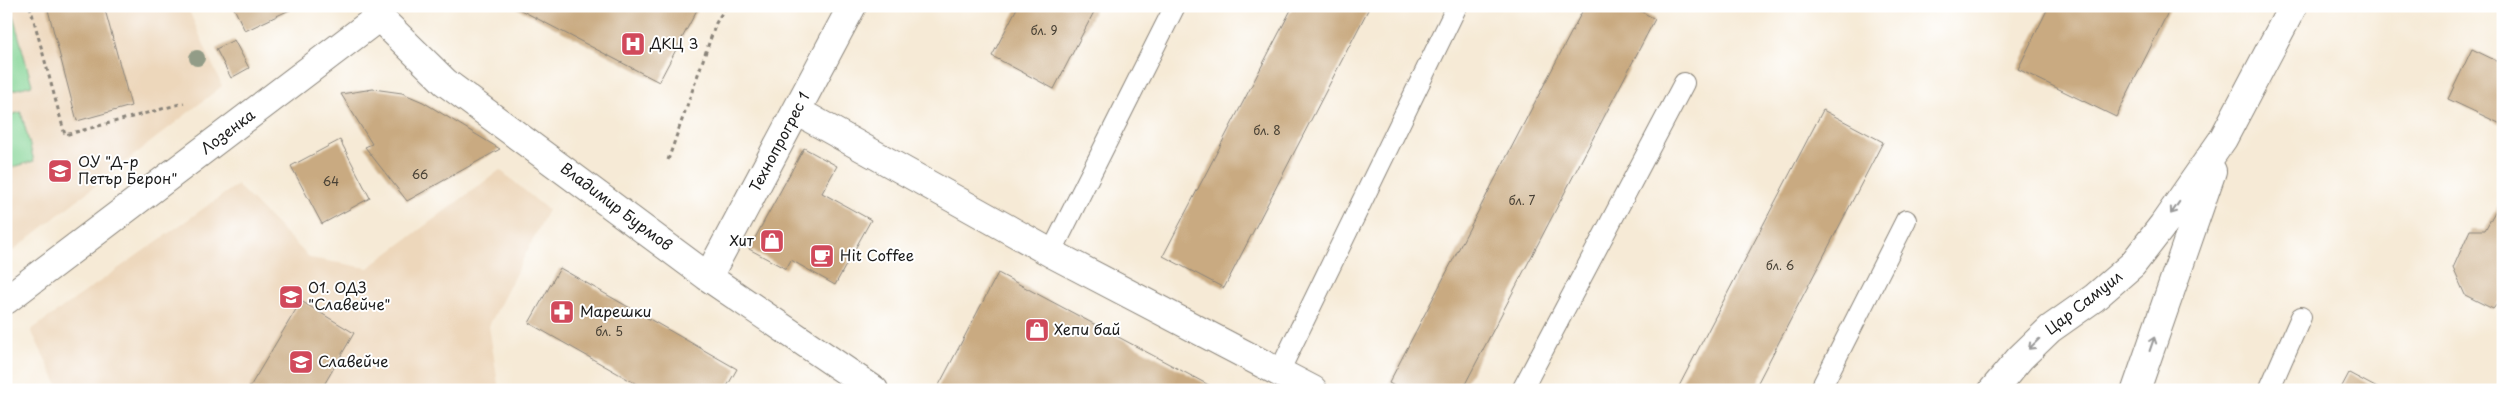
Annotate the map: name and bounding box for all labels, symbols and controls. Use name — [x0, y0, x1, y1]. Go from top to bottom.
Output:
house number: бл. 9 — [1030, 21, 1058, 39]
hospital icon: ДКЦ 3 — [620, 31, 646, 57]
place label: ДКЦ 3 — [649, 31, 698, 54]
street label: Технопрогрес 1 — [743, 87, 815, 195]
street label: Лозенка — [195, 102, 260, 159]
house number: бл. 8 — [1253, 121, 1281, 139]
place label: ОУ "Д-р Петър Берон" — [78, 149, 177, 189]
street label: Владимир Бурмов — [556, 156, 678, 256]
school or university icon: ОУ "Д-р Петър Берон" — [47, 158, 73, 184]
house number: 66 — [412, 165, 428, 183]
house number: 64 — [323, 172, 339, 190]
house number: бл. 7 — [1509, 191, 1536, 209]
one-way arrow — [2170, 201, 2180, 215]
place label: Хит — [729, 228, 755, 251]
shop icon: Хит — [759, 228, 785, 254]
cafe icon: Hit Coffee — [809, 243, 835, 269]
place label: Hit Coffee — [840, 243, 914, 266]
house number: бл. 6 — [1766, 256, 1794, 274]
street label: Цар Самуил — [2040, 264, 2127, 339]
place label: 01. ОДЗ "Славейче" — [308, 275, 390, 315]
school or university icon: 01. ОДЗ "Славейче" — [278, 284, 304, 310]
pharmacy icon: Марешки — [549, 299, 575, 325]
place label: Марешки — [580, 299, 652, 322]
shop icon: Хепи бай — [1024, 317, 1050, 343]
place label: Хепи бай — [1054, 317, 1120, 340]
house number: бл. 5 — [595, 322, 623, 340]
one-way arrow — [2148, 336, 2157, 352]
one-way arrow — [2028, 338, 2041, 350]
school or university icon: Славейче — [288, 349, 314, 375]
place label: Славейче — [318, 349, 389, 372]

